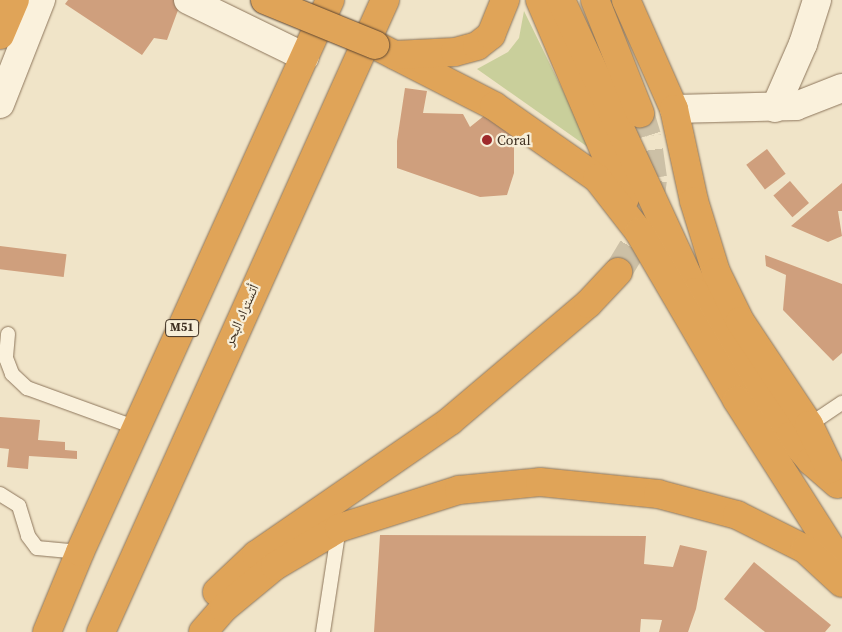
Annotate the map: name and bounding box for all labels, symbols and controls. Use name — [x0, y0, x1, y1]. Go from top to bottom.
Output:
place label: Coral — [497, 132, 531, 148]
marker: Coral — [481, 134, 493, 146]
street label: أتستراد البحر — [220, 281, 262, 349]
road number: M51 — [164, 318, 200, 338]

